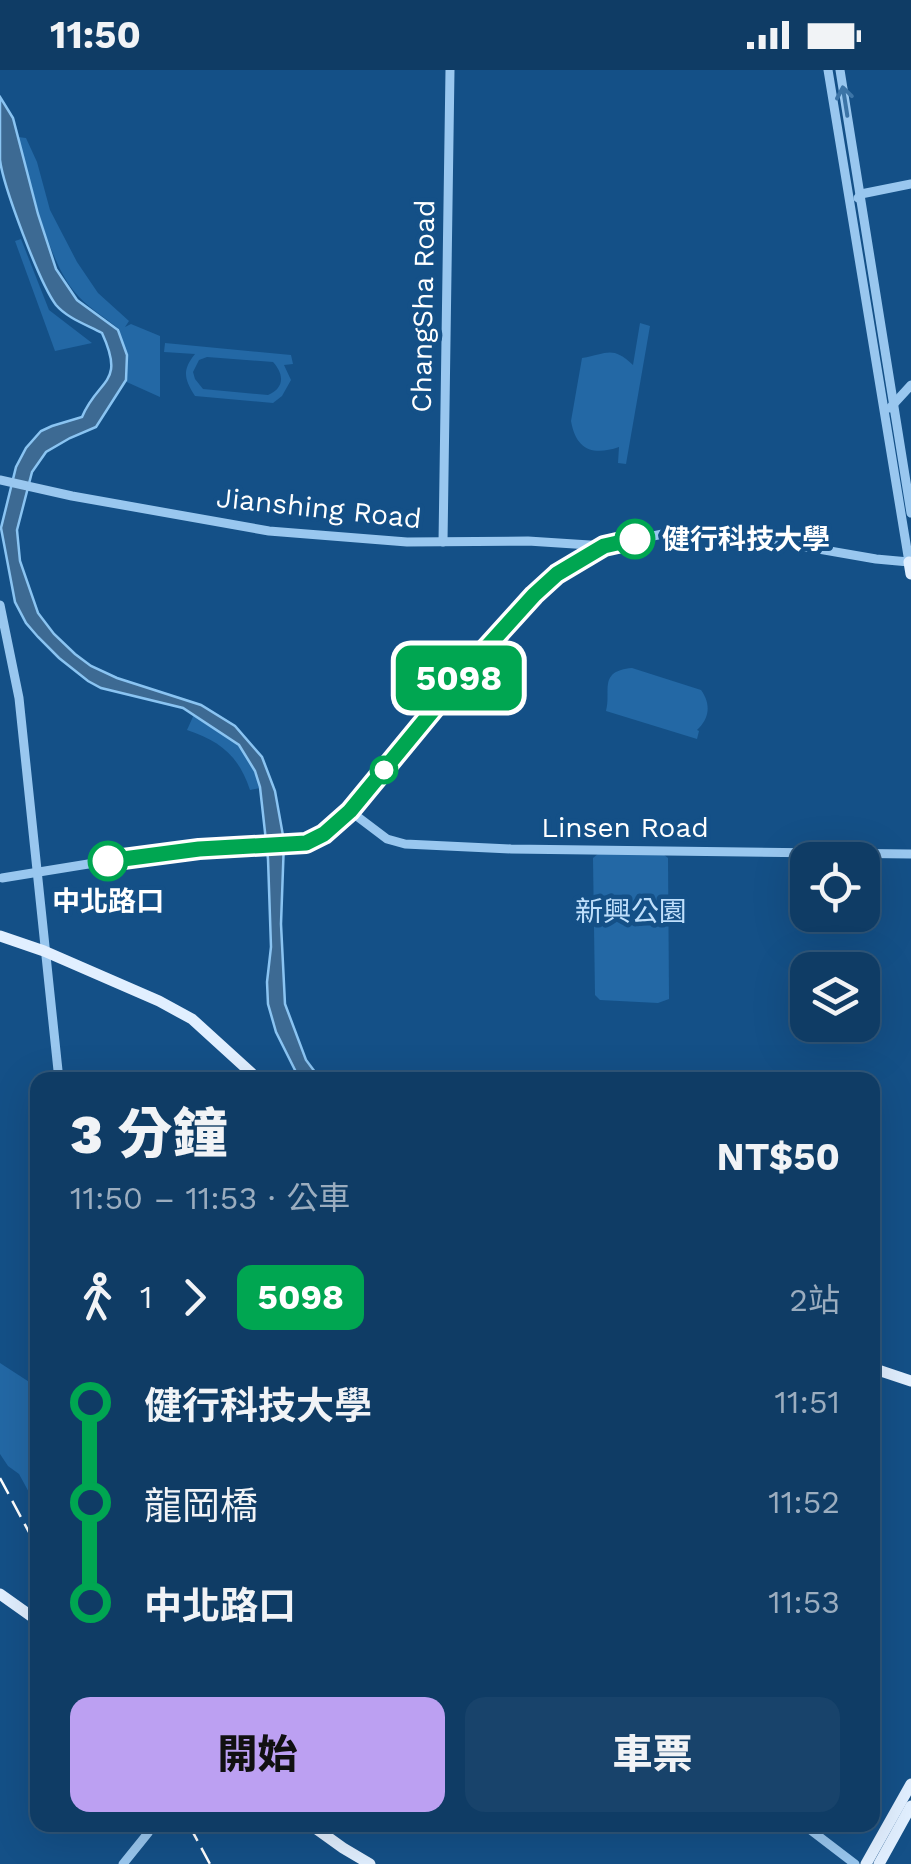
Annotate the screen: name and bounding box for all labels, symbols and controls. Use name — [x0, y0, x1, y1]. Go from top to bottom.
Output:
text: 11:50 — [50, 13, 141, 57]
one-way arrow — [836, 86, 854, 118]
street label: ChangSha Road — [405, 199, 441, 413]
street label: Jianshing Road — [215, 481, 423, 535]
marker: 健行科技大學 — [616, 520, 654, 558]
place label: 健行科技大學 — [662, 523, 830, 556]
line badge: 5098 — [389, 646, 529, 710]
text: 5098 — [416, 657, 502, 699]
unlabelled marker — [371, 757, 397, 783]
street label: Linsen Road — [541, 811, 709, 844]
marker: 中北路口 — [89, 842, 127, 880]
map controls — [790, 842, 880, 1042]
button: locate — [790, 842, 880, 932]
place label: 中北路口 — [52, 885, 164, 918]
park label: 新興公園 — [575, 895, 687, 928]
button: layers — [790, 952, 880, 1042]
text: 3 分鐘 — [70, 1102, 228, 1166]
text: NT$50 — [716, 1135, 840, 1179]
text: 11:50 – 11:53 · 公車 — [70, 1179, 350, 1217]
icon: walk — [70, 1270, 125, 1325]
icon: forward — [167, 1270, 222, 1325]
text: 5098 — [257, 1276, 344, 1318]
text: 1 — [140, 1278, 152, 1316]
text: 2站 — [789, 1281, 840, 1319]
text: 11:51 — [774, 1383, 840, 1421]
text: 健行科技大學 — [144, 1384, 372, 1428]
text: 11:52 — [768, 1483, 840, 1521]
text: 龍岡橋 — [144, 1484, 258, 1528]
text: 11:53 — [768, 1583, 840, 1621]
text: 中北路口 — [144, 1584, 296, 1628]
button: 開始 — [70, 1697, 445, 1812]
button: 車票 — [465, 1697, 840, 1812]

